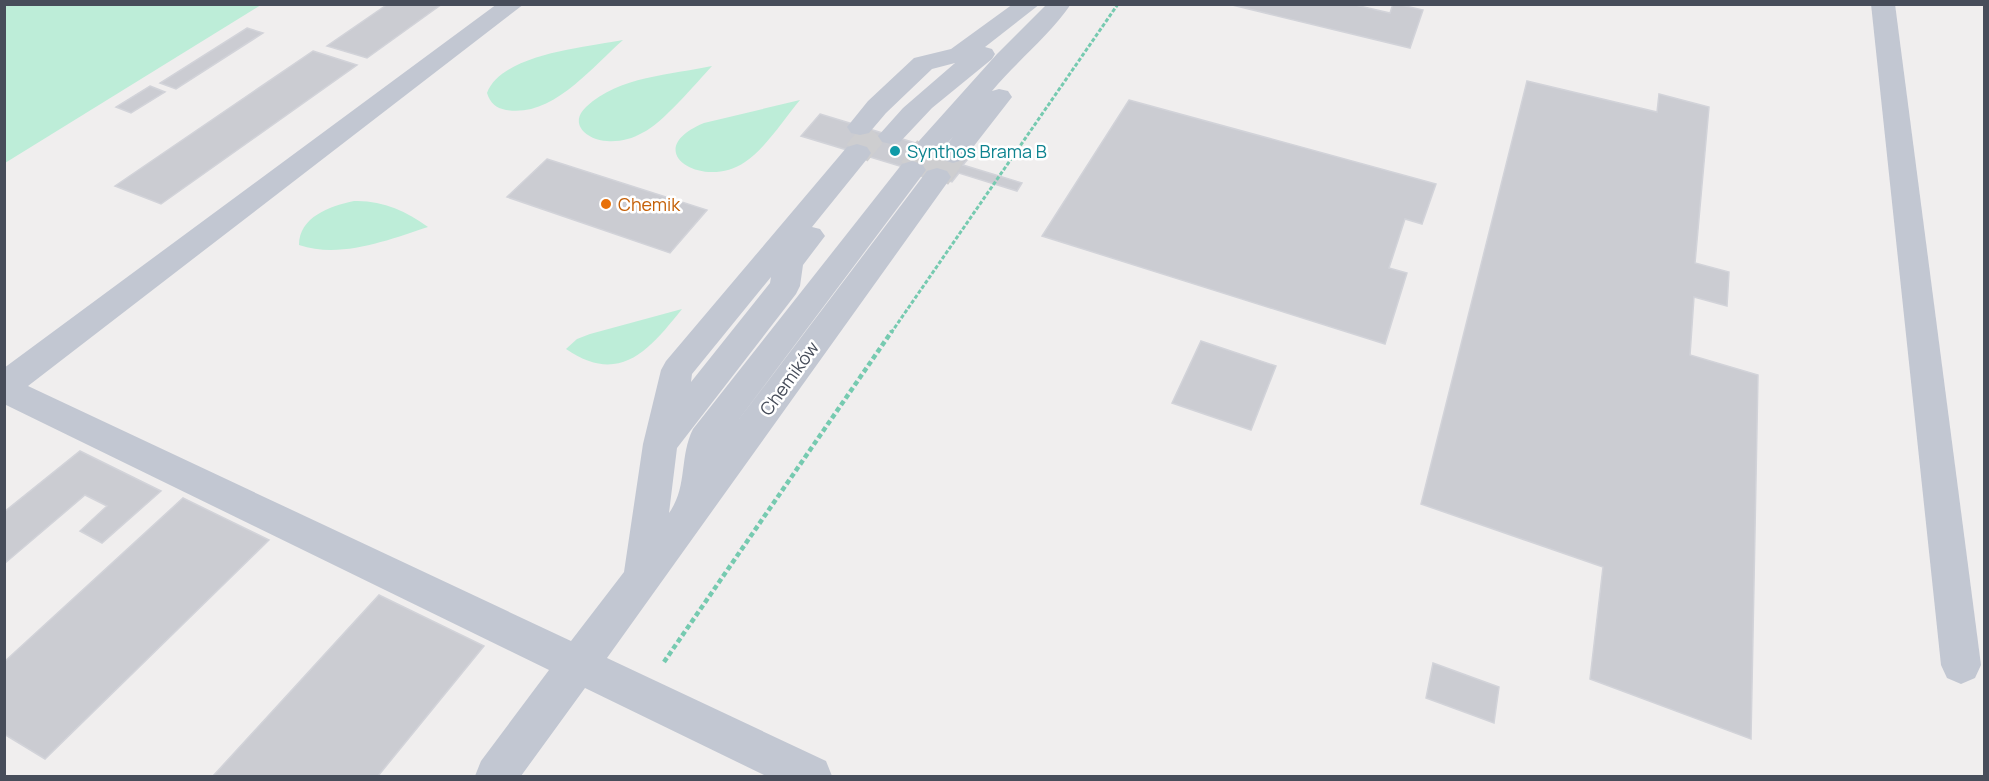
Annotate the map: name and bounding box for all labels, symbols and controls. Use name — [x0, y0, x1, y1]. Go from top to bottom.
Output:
place label: Synthos Brama B — [907, 139, 1047, 163]
marker: Synthos Brama B — [888, 144, 902, 158]
place label: Chemik — [618, 192, 681, 216]
marker: Chemik — [599, 197, 613, 211]
street label: Chemików — [754, 336, 824, 420]

